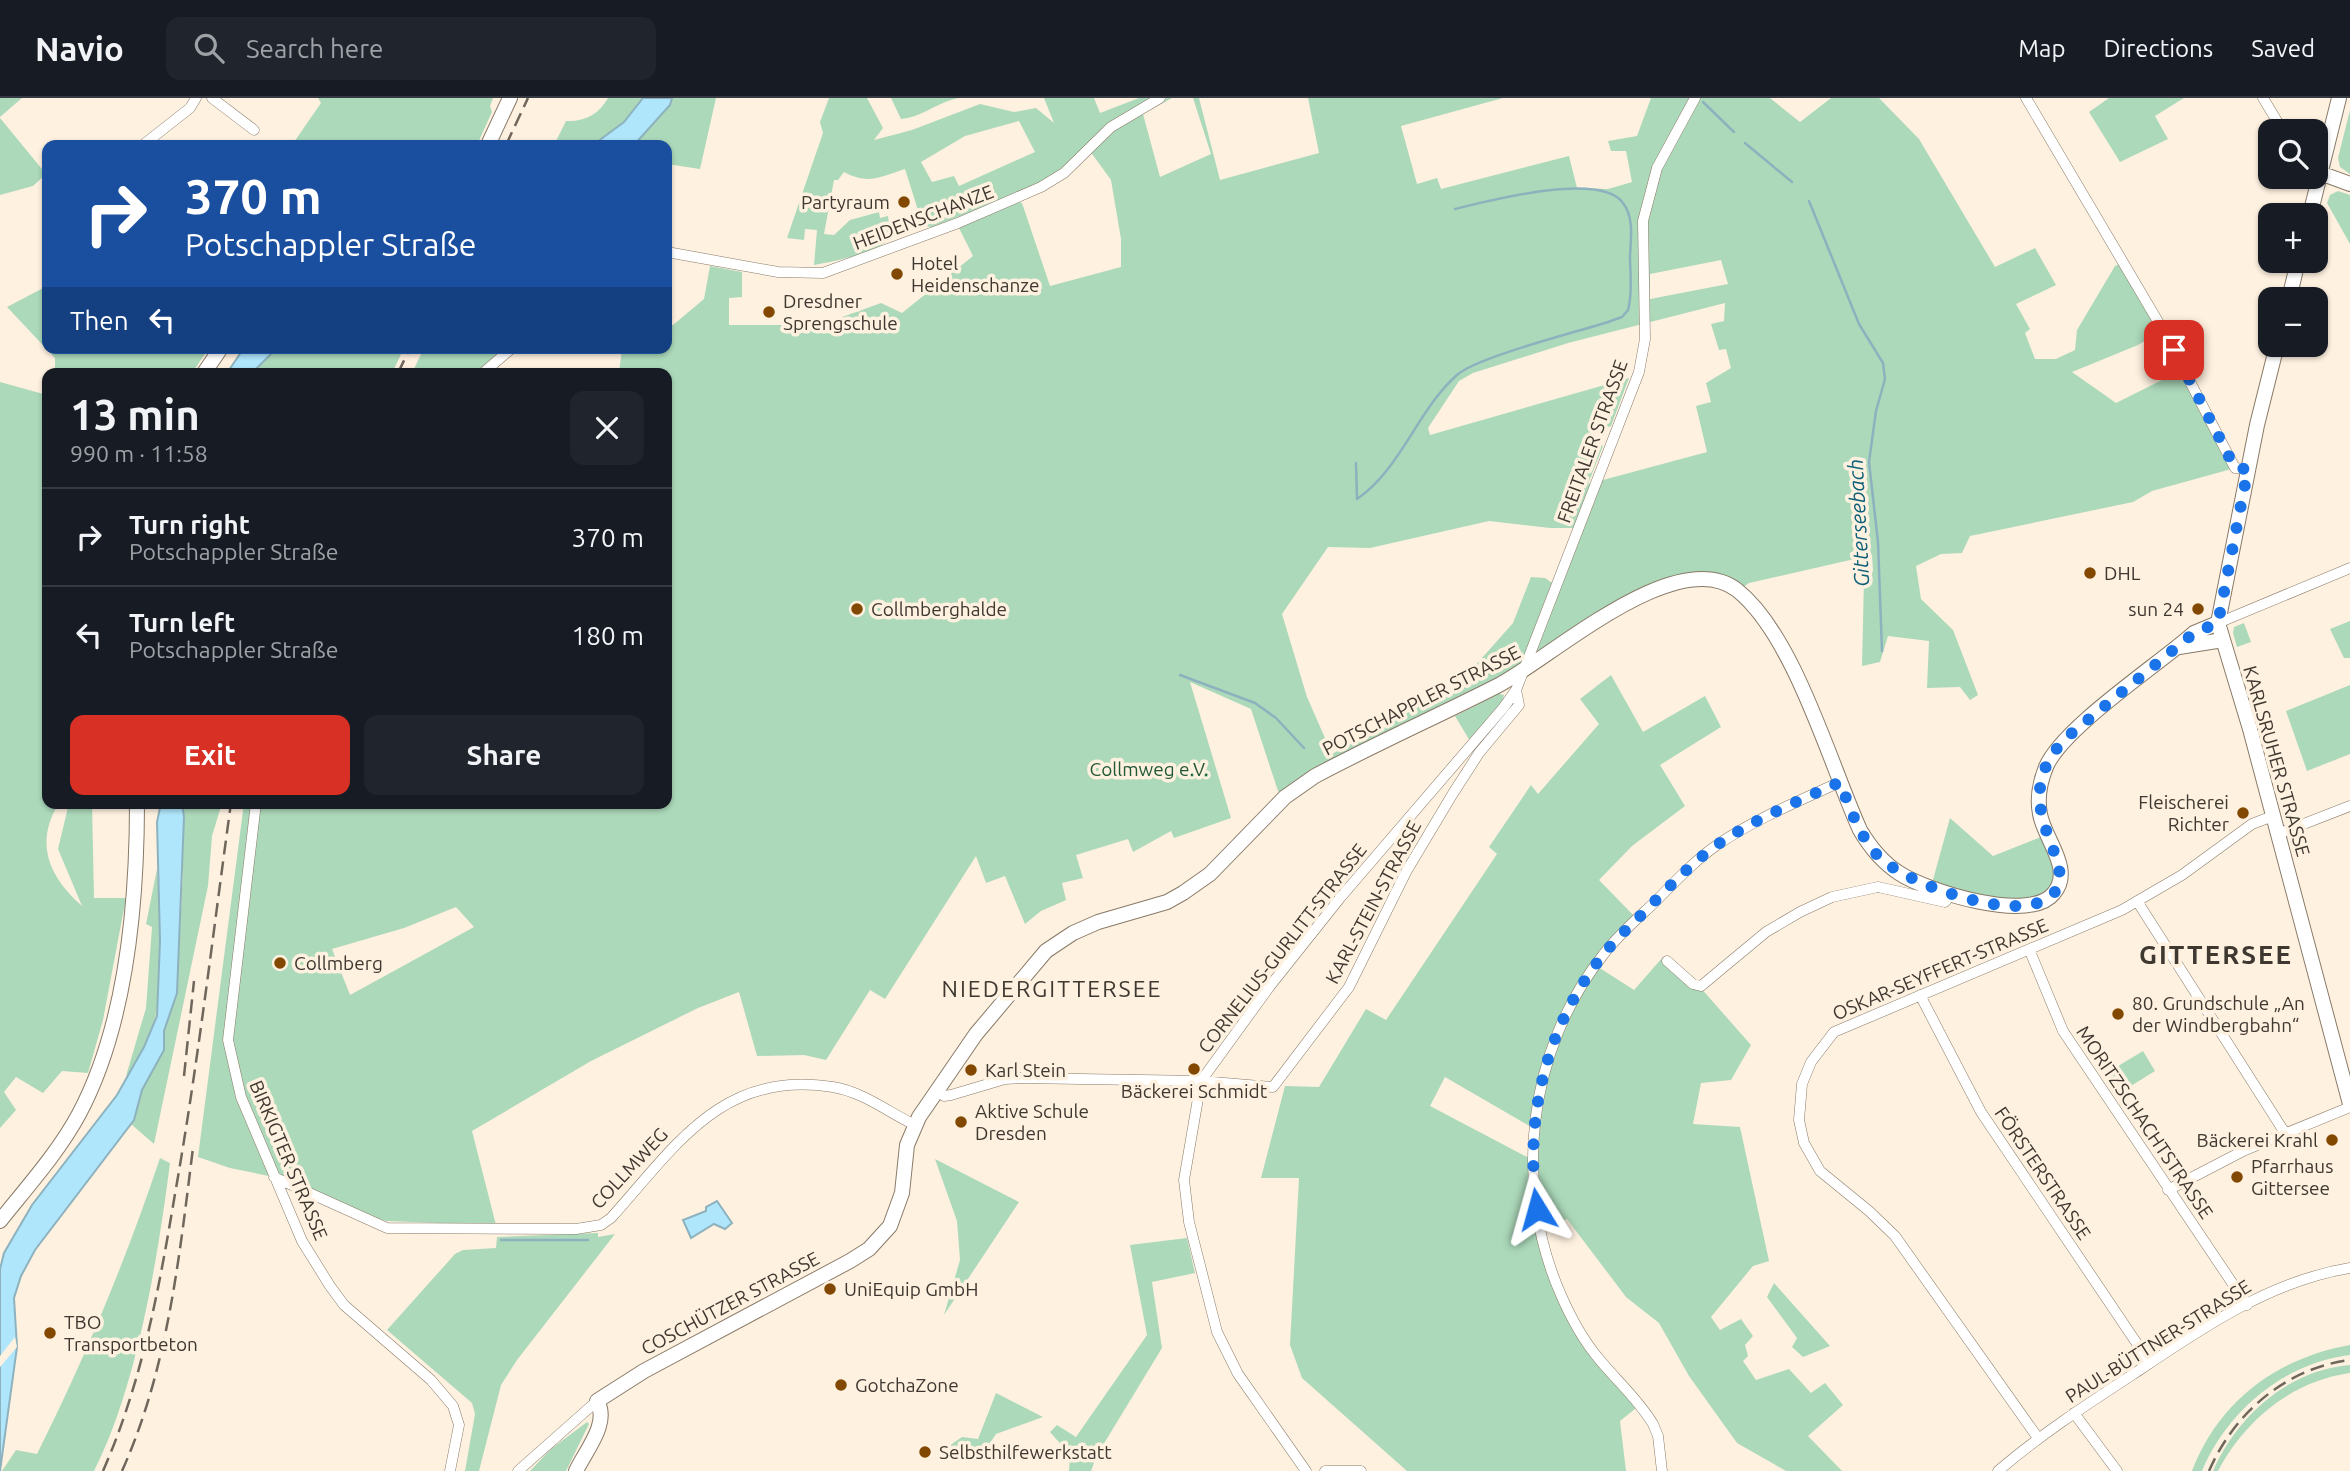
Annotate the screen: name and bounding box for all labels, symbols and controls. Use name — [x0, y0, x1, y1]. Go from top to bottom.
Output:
search box — [166, 17, 656, 80]
icon: search — [190, 29, 228, 67]
text: Navio — [35, 30, 124, 67]
text: Search here — [246, 34, 383, 63]
text: Map — [2018, 35, 2065, 62]
text: Directions — [2103, 35, 2213, 62]
text: Saved — [2251, 35, 2315, 62]
map controls — [2258, 119, 2328, 357]
button: search — [2258, 119, 2328, 189]
icon: right — [70, 168, 161, 259]
text: 370 m — [185, 168, 322, 223]
street label: HEIDENSCHANZE — [850, 180, 996, 254]
place label: Partyraum — [801, 191, 890, 213]
marker: Partyraum — [896, 194, 912, 210]
button: + — [2258, 203, 2328, 273]
text: Potschappler Straße — [185, 226, 476, 262]
place label: Hotel Heidenschanze — [911, 252, 1039, 296]
marker: Hotel Heidenschanze — [889, 266, 905, 282]
button: − — [2258, 287, 2328, 357]
place label: Dresdner Sprengschule — [783, 290, 898, 334]
icon: left — [143, 301, 181, 339]
marker: Dresdner Sprengschule — [761, 304, 777, 320]
text: Then — [70, 306, 129, 335]
pin — [2144, 320, 2204, 380]
icon: arrive — [2155, 331, 2193, 369]
street label: FREITALER STRASSE — [1552, 356, 1632, 526]
text: 13 min — [70, 391, 200, 438]
button: close — [570, 391, 644, 465]
text: 990 m · 11:58 — [70, 441, 208, 466]
water label: Gitterseebach — [1843, 458, 1873, 588]
text: Turn right — [129, 510, 250, 539]
icon: right — [70, 518, 108, 556]
text: 370 m — [572, 523, 644, 552]
text: Potschappler Straße — [129, 539, 338, 564]
place label: DHL — [2104, 562, 2141, 584]
marker: DHL — [2082, 565, 2098, 581]
place label: Collmberghalde — [871, 598, 1007, 620]
place label: sun 24 — [2128, 598, 2184, 620]
marker: Collmberghalde — [849, 601, 865, 617]
marker: sun 24 — [2190, 601, 2206, 617]
text: Turn left — [129, 608, 235, 637]
icon: left — [70, 616, 108, 654]
text: 180 m — [572, 621, 644, 650]
text: Potschappler Straße — [129, 637, 338, 662]
street label: POTSCHAPPLER STRASSE — [1318, 641, 1524, 759]
street label: KARLSRUHER STRASSE — [2239, 663, 2315, 859]
button: Exit — [70, 715, 350, 795]
button: Share — [364, 715, 644, 795]
park label: Collmweg e.V. — [1090, 758, 1208, 780]
place label: Fleischerei Richter — [2138, 791, 2229, 835]
marker: Fleischerei Richter — [2235, 805, 2251, 821]
street label: KARL-STEIN-STRASSE — [1321, 817, 1425, 987]
street label: CORNELIUS-GURLITT-STRASSE — [1193, 839, 1371, 1057]
street label: OSKAR-SEYFFERT-STRASSE — [1829, 914, 2051, 1024]
district label: GITTERSEE — [2139, 940, 2293, 969]
place label: Collmberg — [294, 952, 383, 974]
marker: Collmberg — [272, 955, 288, 971]
district label: NIEDERGITTERSEE — [942, 976, 1162, 1001]
place label: 80. Grundschule „An der Windbergbahn“ — [2132, 992, 2305, 1036]
marker: 80. Grundschule „An der Windbergbahn“ — [2110, 1006, 2126, 1022]
street label: MORITZSCHACHTSTRASSE — [2072, 1021, 2218, 1223]
place label: Karl Stein — [985, 1059, 1066, 1081]
marker: Bäckerei Schmidt — [1186, 1061, 1202, 1077]
marker: Karl Stein — [963, 1062, 979, 1078]
street label: BIRKIGTER STRASSE — [245, 1077, 333, 1243]
place label: Bäckerei Schmidt — [1121, 1080, 1268, 1102]
place label: Aktive Schule Dresden — [975, 1100, 1089, 1144]
street label: FÖRSTERSTRASSE — [1990, 1102, 2096, 1244]
marker: Aktive Schule Dresden — [953, 1114, 969, 1130]
street label: COLLMWEG — [586, 1123, 672, 1213]
place label: Bäckerei Krahl — [2197, 1129, 2318, 1151]
marker: Bäckerei Krahl — [2324, 1132, 2340, 1148]
place label: Pfarrhaus Gittersee — [2251, 1155, 2333, 1199]
marker: Pfarrhaus Gittersee — [2229, 1169, 2245, 1185]
position arrow — [1500, 1172, 1574, 1246]
street label: COSCHÜTZER STRASSE — [637, 1247, 823, 1359]
street label: PAUL-BÜTTNER-STRASSE — [2061, 1275, 2255, 1407]
place label: UniEquip GmbH — [844, 1278, 978, 1300]
marker: UniEquip GmbH — [822, 1281, 838, 1297]
place label: TBO Transportbeton — [64, 1311, 198, 1355]
marker: TBO Transportbeton — [42, 1325, 58, 1341]
place label: GotchaZone — [855, 1374, 959, 1396]
marker: GotchaZone — [833, 1377, 849, 1393]
place label: Selbsthilfewerkstatt — [939, 1441, 1112, 1463]
marker: Selbsthilfewerkstatt — [917, 1444, 933, 1460]

